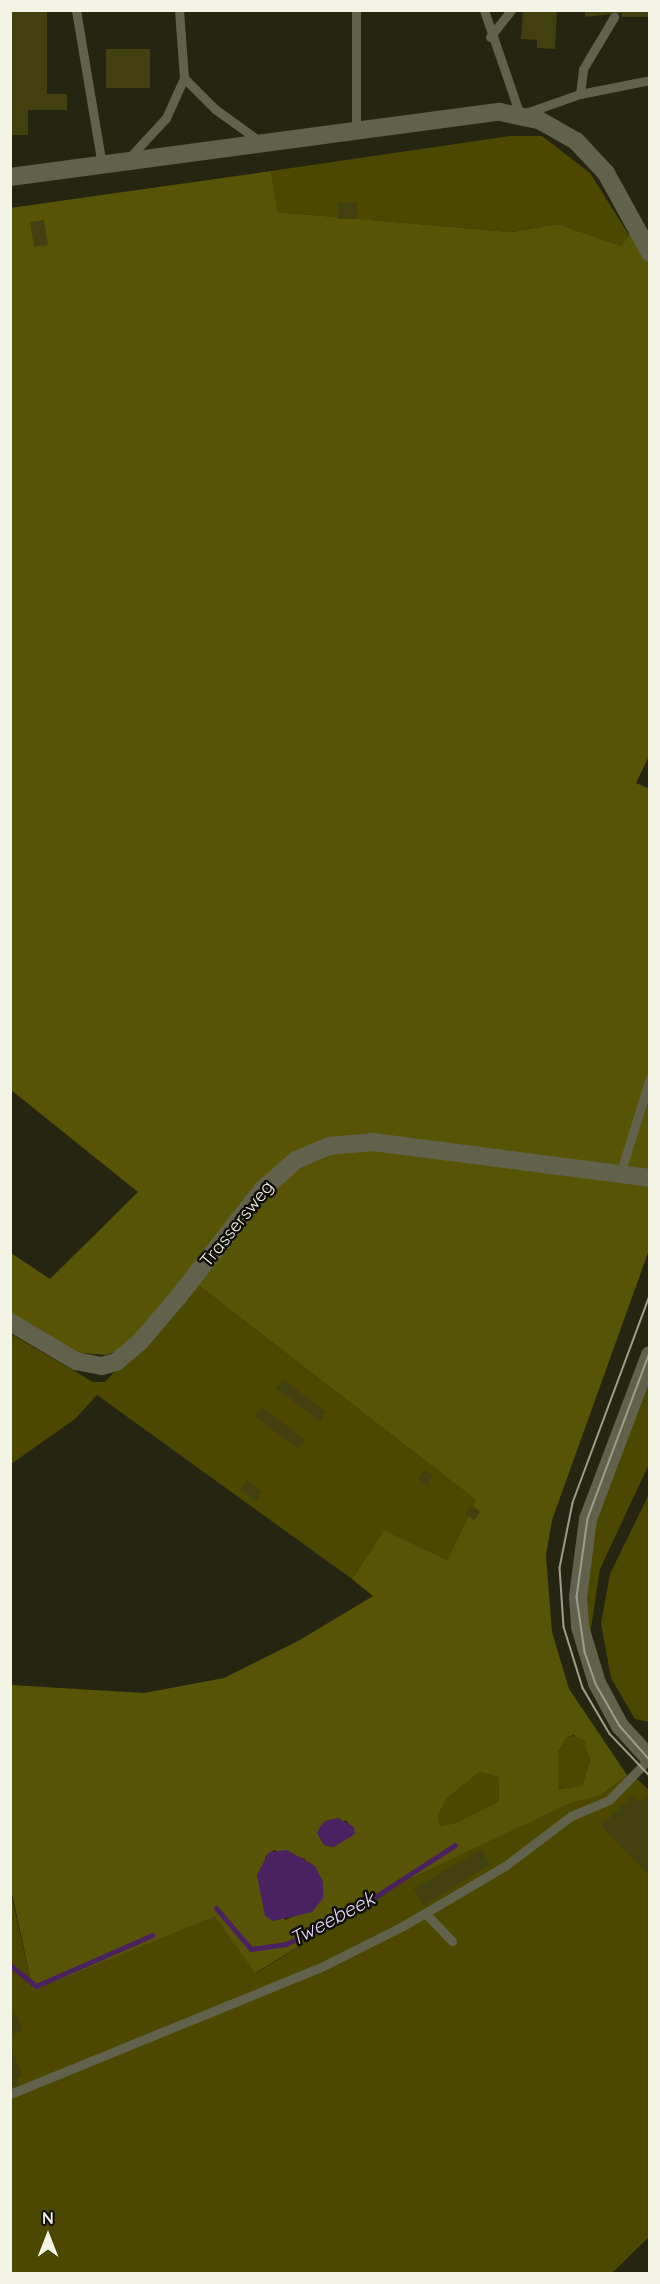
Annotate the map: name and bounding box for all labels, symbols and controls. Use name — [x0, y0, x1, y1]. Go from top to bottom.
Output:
street label: Trassersweg — [196, 1177, 278, 1271]
water label: Tweebeek — [285, 1886, 379, 1950]
north arrow — [18, 2206, 78, 2266]
text: N — [42, 2208, 54, 2228]

